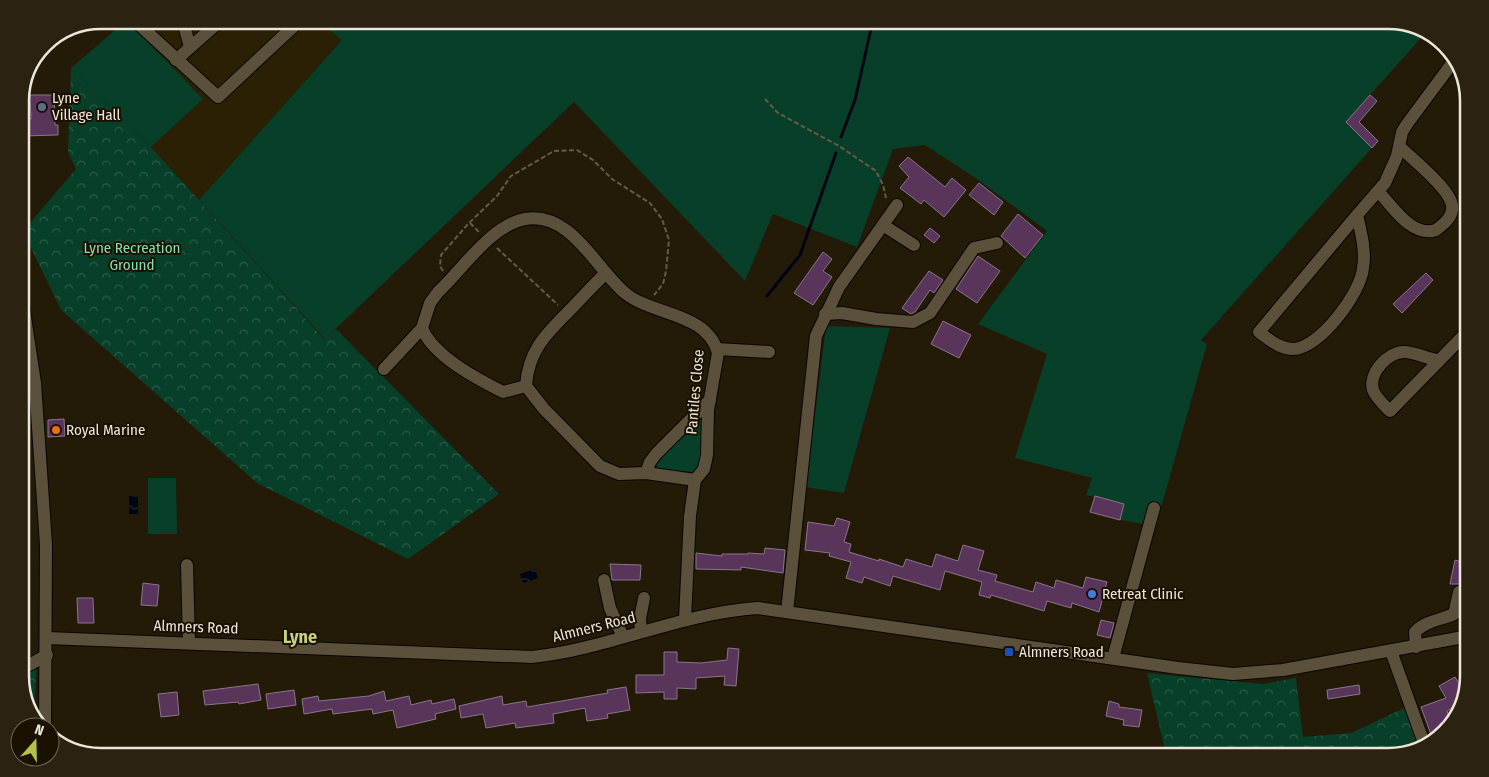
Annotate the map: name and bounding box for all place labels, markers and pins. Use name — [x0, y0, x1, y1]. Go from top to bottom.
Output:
place label: Lyne Village Hall — [52, 89, 120, 124]
marker: Lyne Village Hall — [36, 101, 48, 113]
place label: Royal Marine — [66, 421, 145, 439]
marker: Royal Marine — [50, 424, 62, 436]
place label: Retreat Clinic — [1102, 585, 1184, 603]
marker: Retreat Clinic — [1086, 588, 1098, 600]
place label: Almners Road — [1019, 643, 1104, 661]
marker: Almners Road — [1003, 646, 1015, 658]

